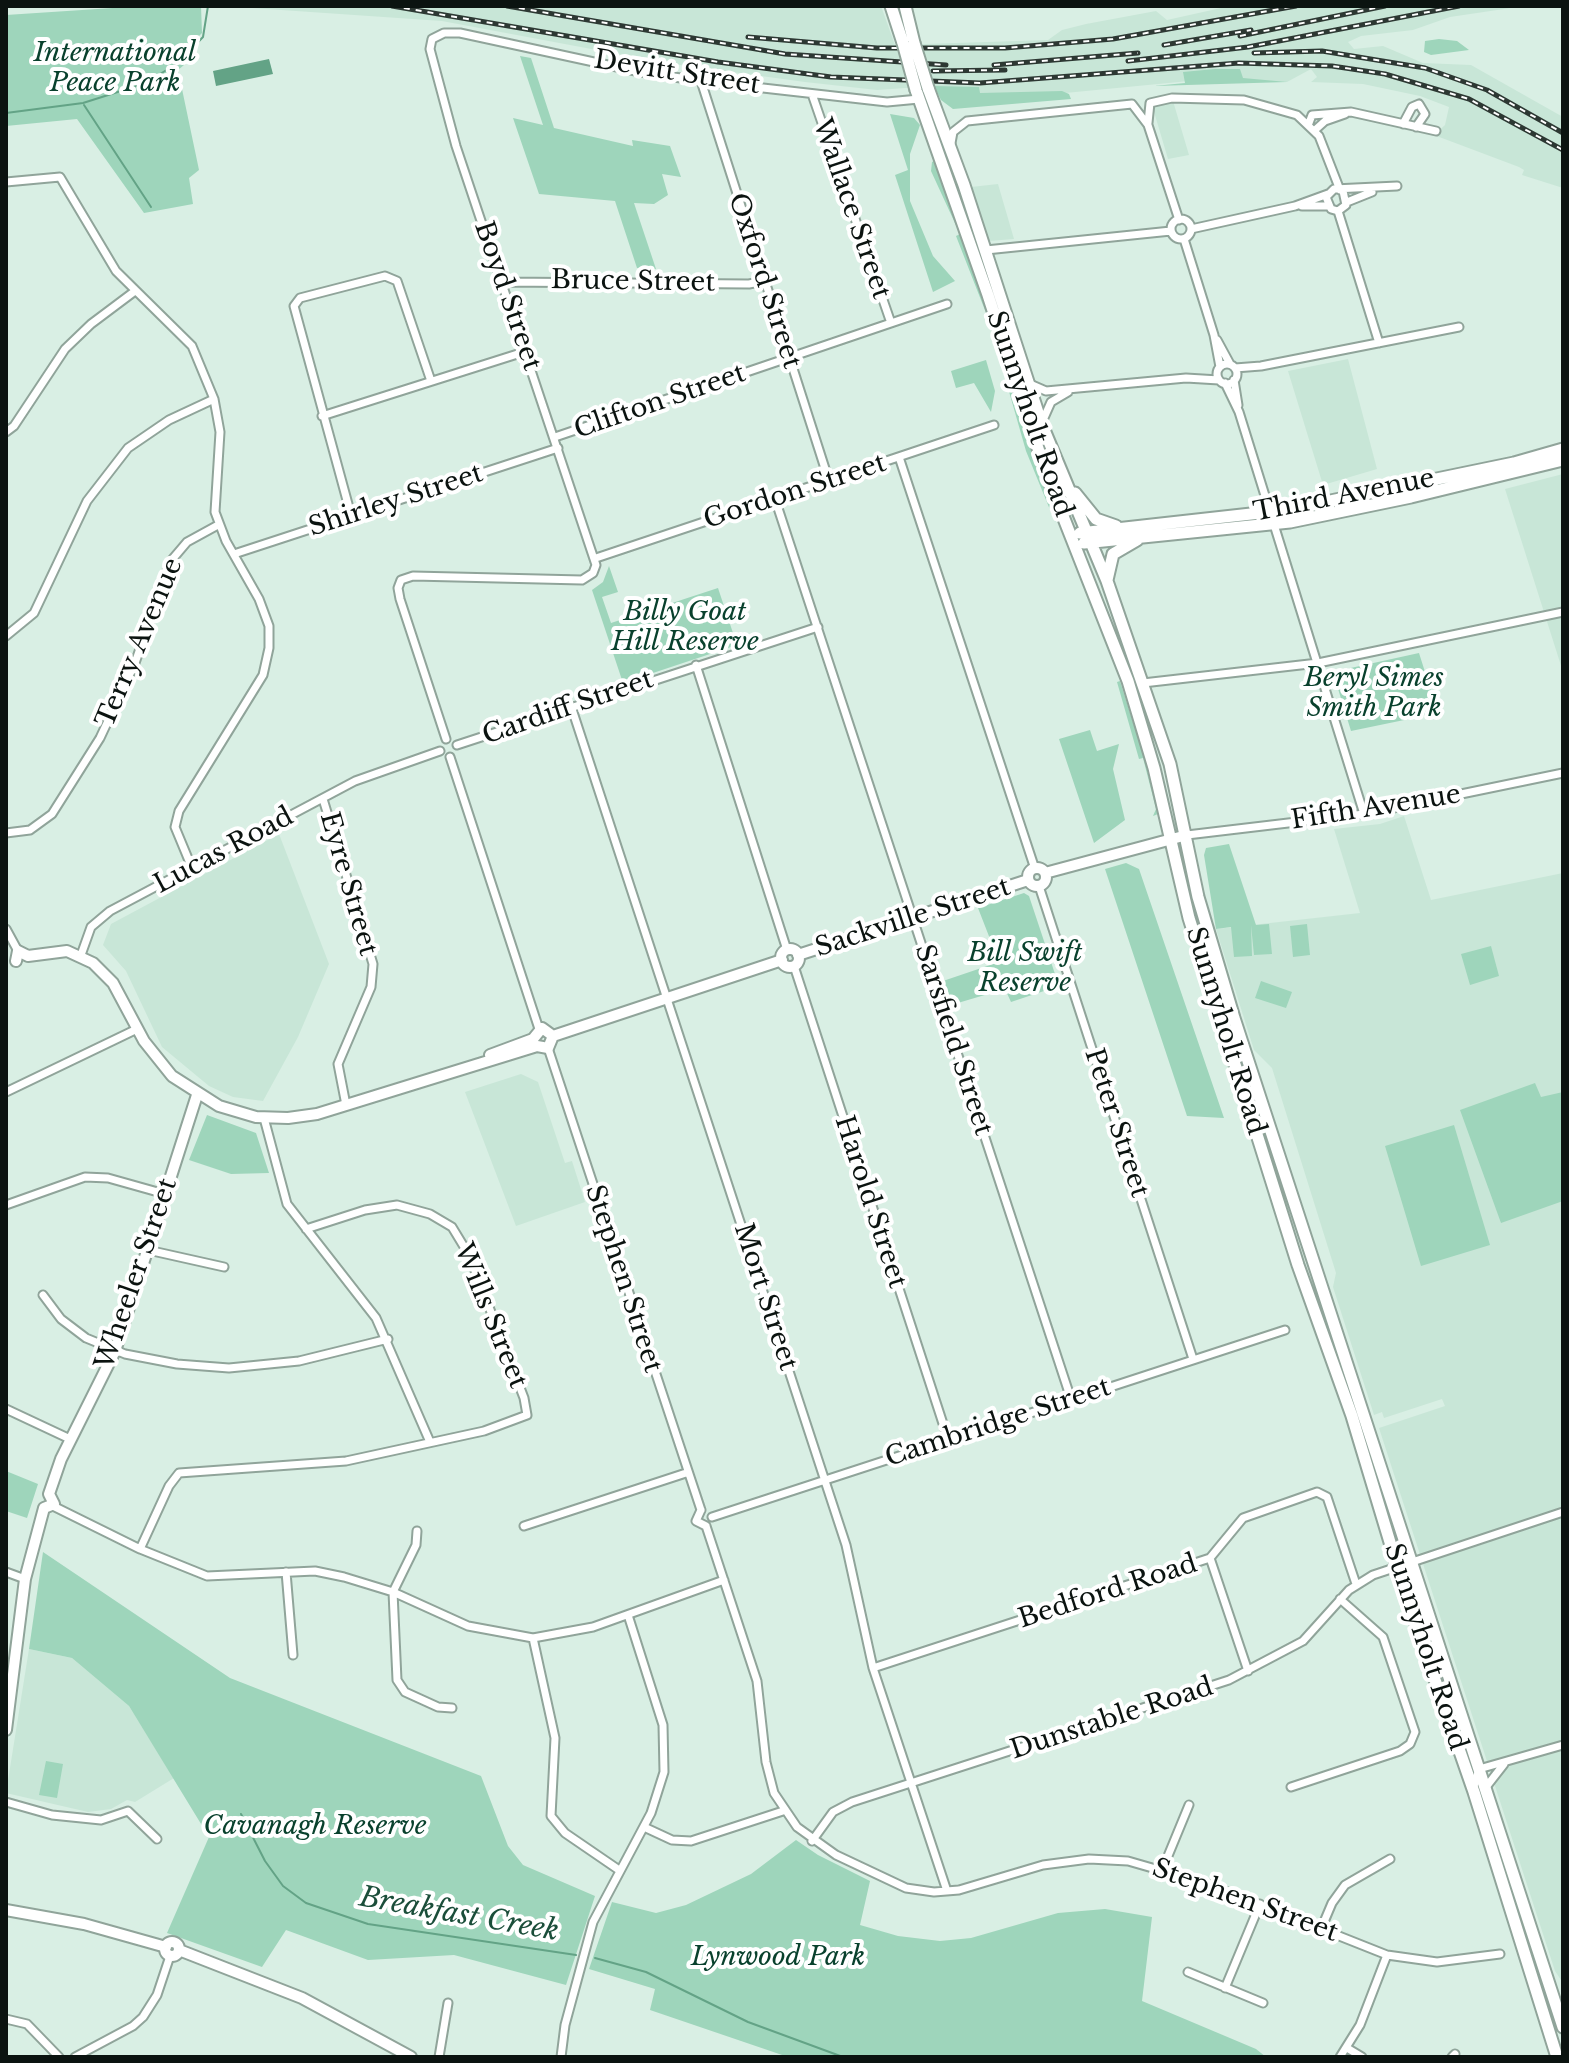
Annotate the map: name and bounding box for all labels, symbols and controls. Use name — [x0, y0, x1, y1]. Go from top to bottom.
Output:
park label: International Peace Park — [34, 38, 196, 100]
street label: Devitt Street — [592, 44, 762, 102]
street label: Wallace Street — [806, 115, 896, 303]
street label: Oxford Street — [721, 189, 807, 373]
street label: Boyd Street — [467, 217, 547, 375]
street label: Bruce Street — [551, 265, 715, 299]
street label: Sunnyholt Road — [979, 307, 1079, 521]
street label: Clifton Street — [570, 358, 750, 446]
street label: Gordon Street — [700, 448, 890, 536]
street label: Shirley Street — [305, 458, 487, 544]
street label: Third Avenue — [1251, 463, 1437, 529]
street label: Terry Avenue — [90, 554, 190, 732]
park label: Billy Goat Hill Reserve — [611, 597, 759, 658]
park label: Beryl Simes Smith Park — [1304, 663, 1444, 724]
street label: Cardiff Street — [479, 664, 657, 752]
street label: Fifth Avenue — [1289, 779, 1463, 837]
street label: Lucas Road — [149, 801, 299, 901]
street label: Eyre Street — [313, 809, 383, 959]
street label: Sackville Street — [811, 872, 1015, 964]
street label: Sunnyholt Road — [1179, 923, 1271, 1139]
park label: Bill Swift Reserve — [968, 938, 1082, 1000]
street label: Sarsfield Street — [907, 941, 999, 1139]
street label: Peter Street — [1077, 1045, 1155, 1201]
street label: Harold Street — [827, 1112, 913, 1292]
street label: Wheeler Street — [90, 1174, 184, 1374]
street label: Stephen Street — [578, 1181, 668, 1377]
street label: Mort Street — [727, 1220, 803, 1374]
street label: Wills Street — [447, 1239, 533, 1393]
street label: Cambridge Street — [881, 1372, 1115, 1474]
street label: Sunnyholt Road — [1377, 1540, 1473, 1754]
street label: Bedford Road — [1015, 1548, 1201, 1636]
street label: Dunstable Road — [1007, 1672, 1217, 1766]
park label: Cavanagh Reserve — [203, 1811, 427, 1843]
street label: Stephen Street — [1148, 1853, 1342, 1949]
water label: Breakfast Creek — [357, 1881, 561, 1949]
park label: Lynwood Park — [691, 1942, 865, 1974]

